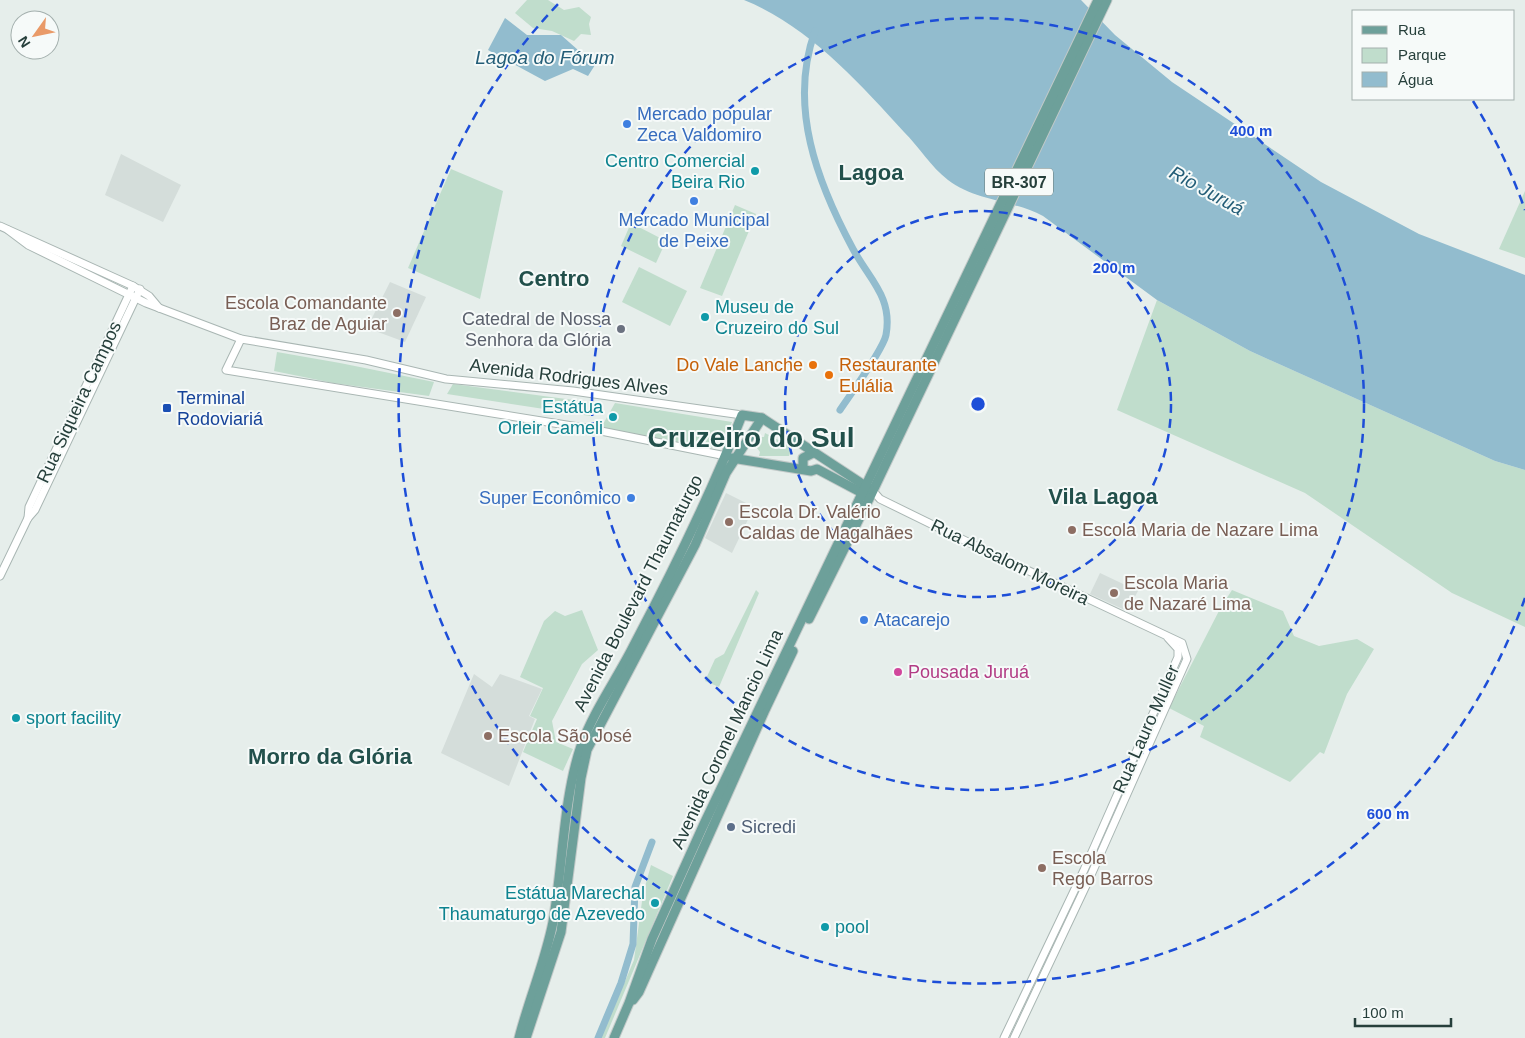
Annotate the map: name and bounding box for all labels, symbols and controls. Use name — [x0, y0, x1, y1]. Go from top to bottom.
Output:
north arrow — [10, 10, 60, 60]
legend — [1352, 10, 1515, 100]
text: Rua — [1398, 21, 1426, 38]
text: N — [15, 33, 34, 51]
text: Parque — [1398, 46, 1446, 63]
water label: Lagoa do Fórum — [475, 47, 615, 68]
text: Água — [1398, 71, 1434, 88]
place label: Mercado popular Zeca Valdomiro — [637, 104, 772, 145]
marker: Mercado popular Zeca Valdomiro — [621, 118, 633, 130]
text: 400 m — [1230, 122, 1272, 139]
place label: Centro Comercial Beira Rio — [605, 151, 745, 192]
district label: Lagoa — [839, 160, 904, 185]
water label: Rio Juruá — [1166, 162, 1247, 219]
marker: Centro Comercial Beira Rio — [749, 165, 761, 177]
road number: BR-307 — [985, 168, 1053, 196]
marker: Mercado Municipal de Peixe — [688, 195, 700, 207]
place label: Mercado Municipal de Peixe — [618, 210, 770, 251]
text: 200 m — [1093, 259, 1135, 276]
district label: Centro — [519, 266, 589, 291]
place label: Escola Comandante Braz de Aguiar — [225, 293, 387, 334]
place label: Museu de Cruzeiro do Sul — [715, 297, 839, 338]
marker: Escola Comandante Braz de Aguiar — [391, 307, 403, 319]
place label: Catedral de Nossa Senhora da Glória — [462, 309, 612, 350]
marker: Museu de Cruzeiro do Sul — [699, 311, 711, 323]
street label: Rua Siqueira Campos — [33, 318, 125, 486]
marker: Catedral de Nossa Senhora da Glória — [615, 323, 627, 335]
street label: Avenida Rodrigues Alves — [469, 355, 669, 399]
place label: Do Vale Lanche — [676, 355, 803, 375]
place label: Restaurante Eulália — [839, 355, 937, 396]
marker: Do Vale Lanche — [807, 359, 819, 371]
marker: Restaurante Eulália — [823, 369, 835, 381]
place label: Terminal Rodoviariá — [177, 388, 264, 429]
centre of rings — [969, 395, 987, 413]
place label: Estátua Orleir Cameli — [498, 397, 604, 438]
marker: Terminal Rodoviariá — [161, 402, 173, 414]
marker: Estátua Orleir Cameli — [607, 411, 619, 423]
district label: Cruzeiro do Sul — [648, 422, 854, 453]
street label: Avenida Boulevard Thaumaturgo — [570, 472, 706, 714]
district label: Vila Lagoa — [1048, 484, 1159, 509]
place label: Super Econômico — [479, 488, 621, 508]
marker: Super Econômico — [625, 492, 637, 504]
place label: Escola Dr. Valério Caldas de Magalhães — [739, 502, 913, 543]
street label: Rua Absalom Moreira — [928, 515, 1093, 609]
marker: Escola Dr. Valério Caldas de Magalhães — [723, 516, 735, 528]
place label: Escola Maria de Nazare Lima — [1082, 520, 1319, 540]
marker: Escola Maria de Nazare Lima — [1066, 524, 1078, 536]
place label: Escola Maria de Nazaré Lima — [1124, 573, 1252, 614]
marker: Escola Maria de Nazaré Lima — [1108, 587, 1120, 599]
place label: Atacarejo — [874, 610, 950, 630]
marker: Atacarejo — [858, 614, 870, 626]
street label: Avenida Coronel Mancio Lima — [667, 625, 787, 852]
place label: Pousada Juruá — [908, 662, 1030, 682]
street label: Rua Lauro Muller — [1109, 662, 1183, 796]
marker: Pousada Juruá — [892, 666, 904, 678]
place label: sport facility — [26, 708, 121, 728]
marker: sport facility — [10, 712, 22, 724]
place label: Escola São José — [498, 726, 632, 746]
marker: Escola São José — [482, 730, 494, 742]
district label: Morro da Glória — [248, 744, 413, 769]
text: 600 m — [1367, 805, 1409, 822]
place label: Sicredi — [741, 817, 796, 837]
marker: Sicredi — [725, 821, 737, 833]
place label: Escola Rego Barros — [1052, 848, 1153, 889]
marker: Escola Rego Barros — [1036, 862, 1048, 874]
place label: Estátua Marechal Thaumaturgo de Azevedo — [439, 883, 645, 924]
marker: Estátua Marechal Thaumaturgo de Azevedo — [649, 897, 661, 909]
place label: pool — [835, 917, 869, 937]
marker: pool — [819, 921, 831, 933]
scale bar — [1355, 996, 1451, 1028]
text: 100 m — [1362, 1004, 1404, 1021]

